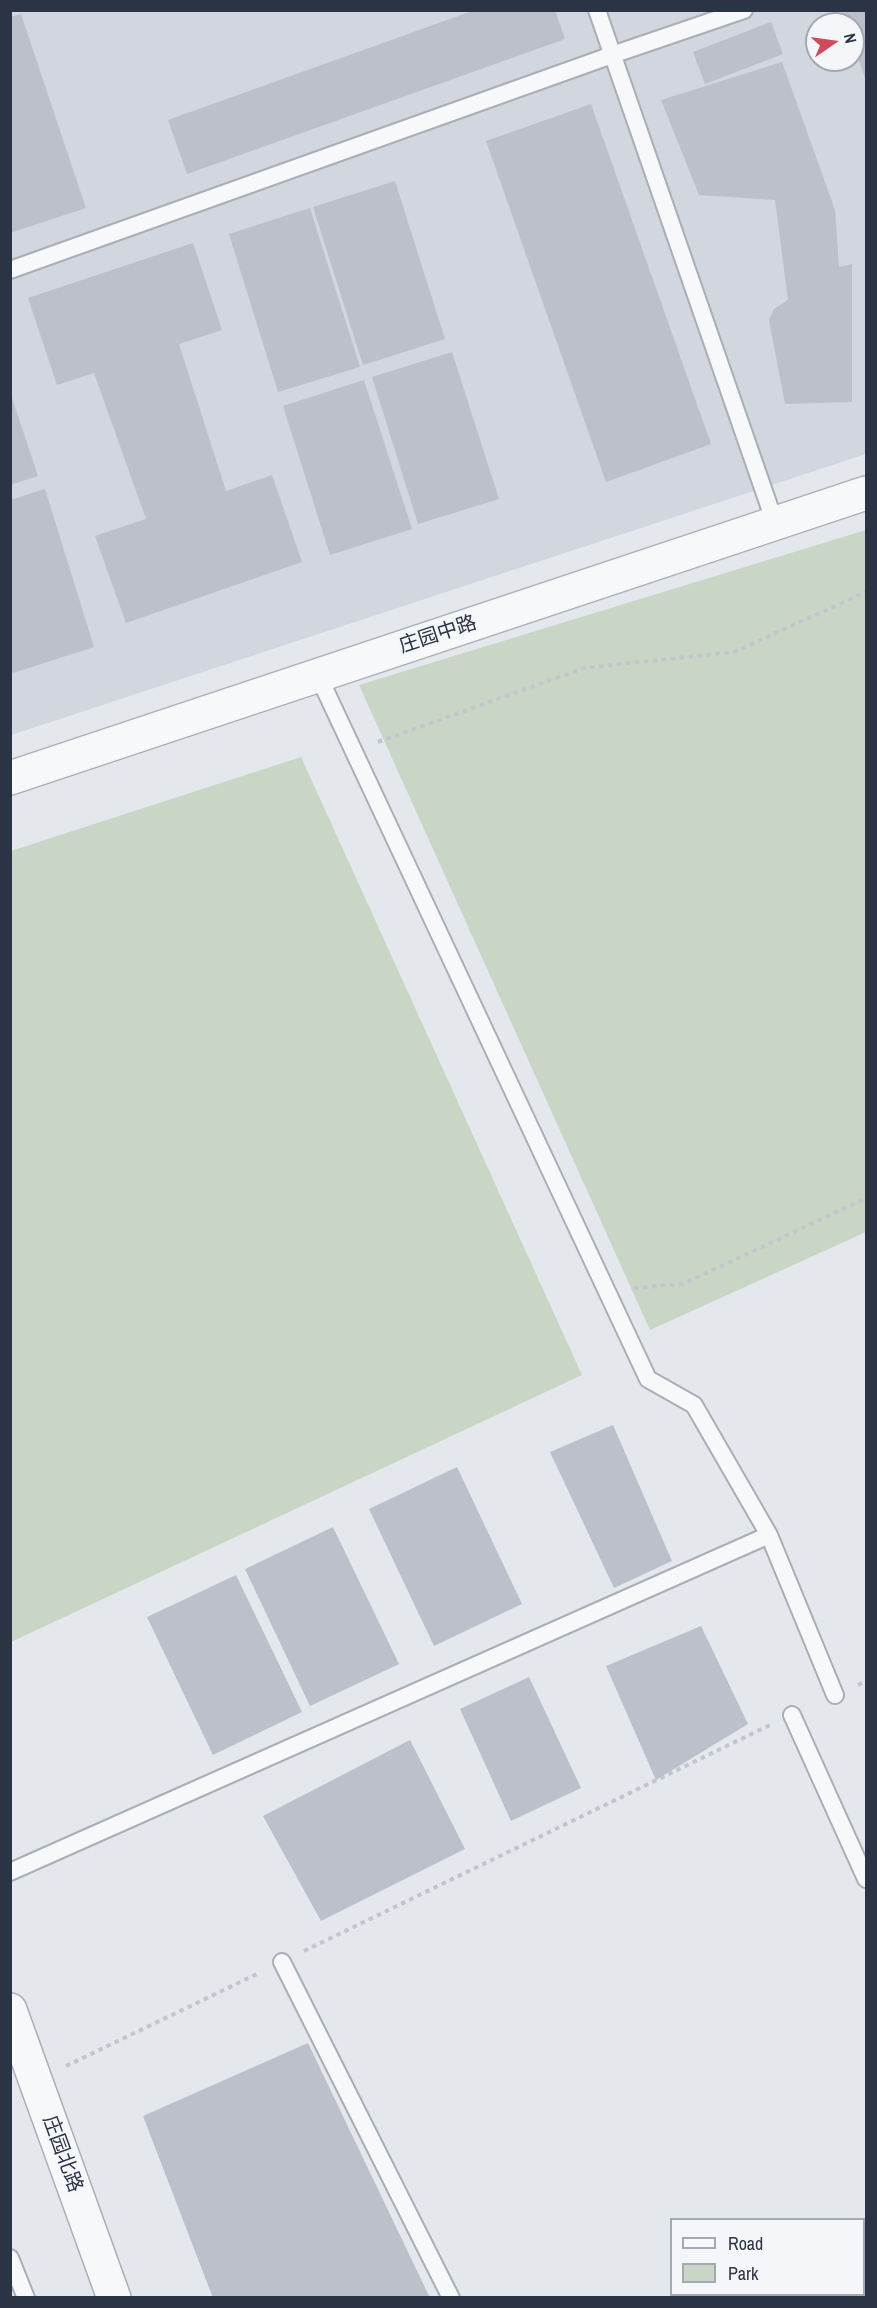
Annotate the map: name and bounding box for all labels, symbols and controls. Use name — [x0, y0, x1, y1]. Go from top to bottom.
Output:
north arrow — [805, 12, 865, 72]
text: N — [839, 31, 862, 45]
street label: 庄园中路 — [396, 611, 480, 659]
street label: 庄园北路 — [37, 2112, 87, 2196]
legend — [670, 2218, 865, 2296]
text: Road — [728, 2231, 763, 2256]
text: Park — [728, 2261, 758, 2286]

